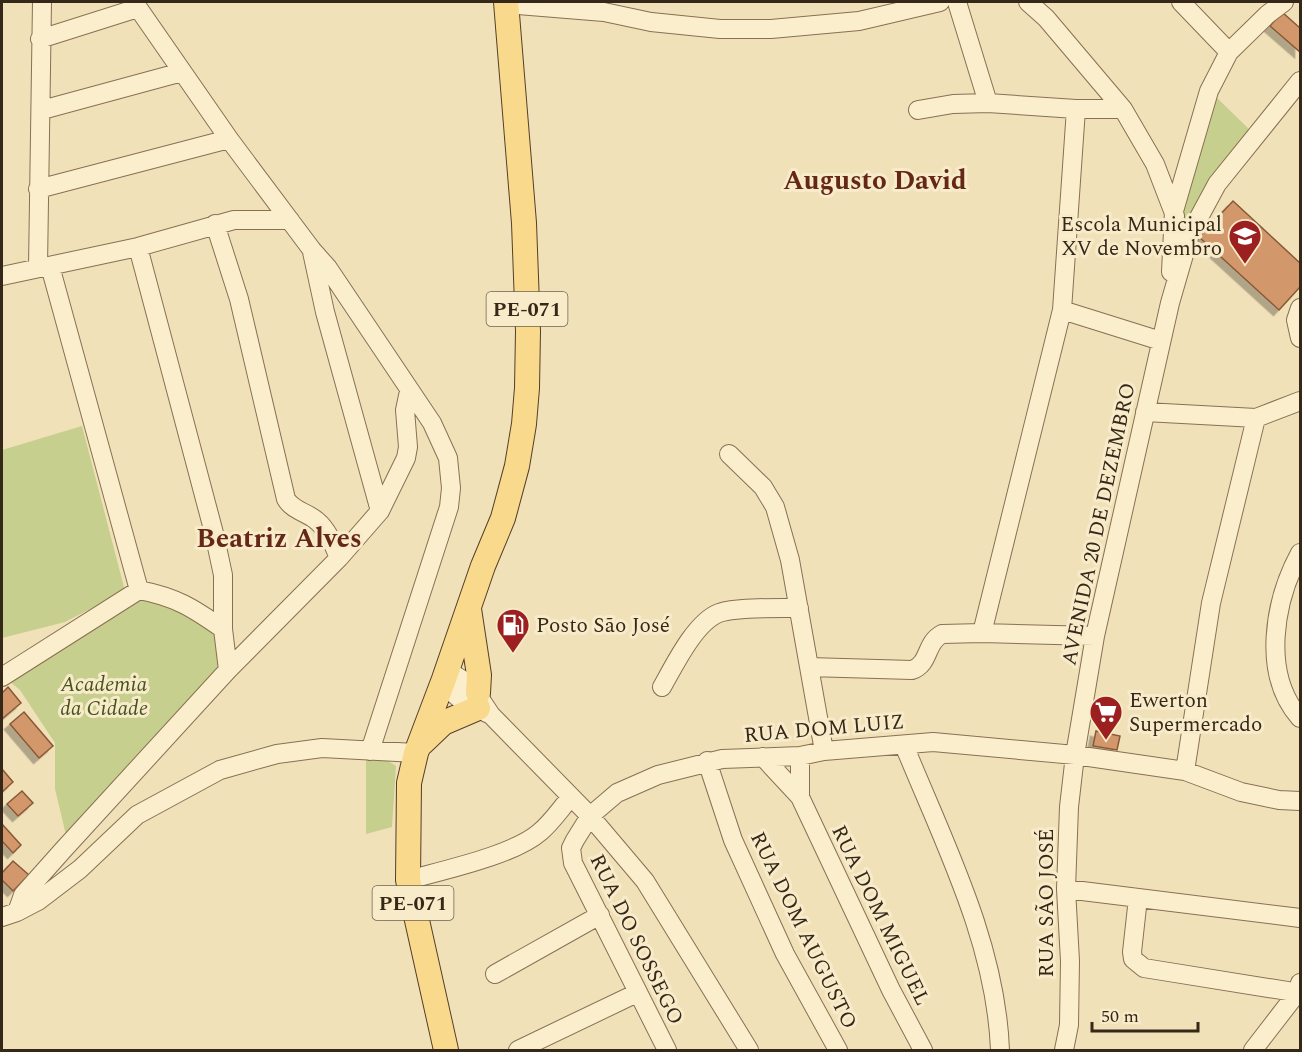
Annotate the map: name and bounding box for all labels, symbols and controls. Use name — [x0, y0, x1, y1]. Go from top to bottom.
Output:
district label: Augusto David — [783, 160, 967, 202]
place label: Escola Municipal XV de Novembro — [1061, 209, 1222, 265]
school or university icon: Escola Municipal XV de Novembro — [1227, 218, 1263, 265]
road number: PE-071 — [486, 292, 568, 326]
street label: AVENIDA 20 DE DEZEMBRO — [1053, 380, 1145, 668]
district label: Beatriz Alves — [196, 518, 362, 560]
fuel station icon: Posto São José — [495, 607, 531, 654]
place label: Posto São José — [536, 610, 670, 642]
park label: Academia da Cidade — [60, 669, 148, 725]
place label: Ewerton Supermercado — [1129, 685, 1262, 741]
supermarket icon: Ewerton Supermercado — [1088, 694, 1124, 741]
street label: RUA DOM LUIZ — [743, 706, 906, 752]
street label: RUA DOM MIGUEL — [822, 820, 938, 1011]
street label: RUA DOM AUGUSTO — [741, 826, 865, 1035]
street label: RUA SÃO JOSÉ — [1031, 829, 1063, 977]
street label: RUA DO SOSSEGO — [581, 849, 691, 1030]
road number: PE-071 — [372, 886, 454, 920]
scale bar — [1092, 995, 1198, 1033]
text: 50 m — [1101, 1003, 1139, 1030]

